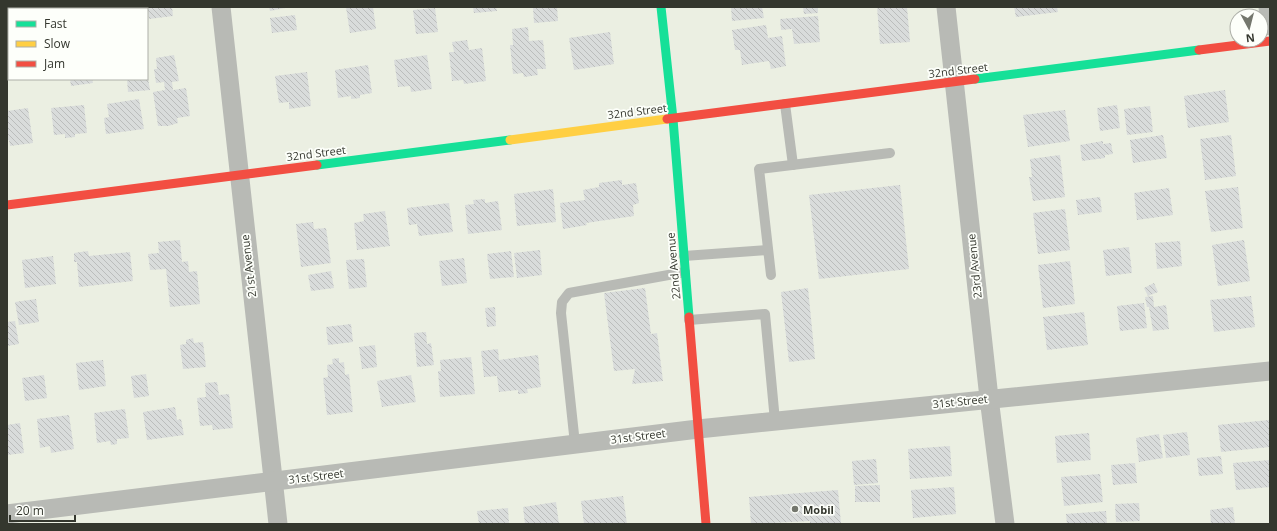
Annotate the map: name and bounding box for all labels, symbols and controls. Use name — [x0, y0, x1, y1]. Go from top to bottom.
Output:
legend — [8, 8, 148, 80]
north arrow — [1229, 8, 1269, 48]
text: Fast — [44, 15, 67, 32]
text: N — [1245, 30, 1256, 46]
text: Slow — [44, 35, 71, 52]
text: Jam — [43, 55, 65, 72]
street label: 32nd Street — [927, 59, 989, 81]
street label: 32nd Street — [606, 100, 668, 122]
street label: 32nd Street — [285, 142, 347, 164]
street label: 22nd Avenue — [663, 232, 683, 300]
street label: 23rd Avenue — [963, 233, 985, 299]
street label: 21st Avenue — [237, 234, 259, 298]
street label: 31st Street — [932, 391, 988, 411]
street label: 31st Street — [610, 425, 666, 447]
street label: 31st Street — [288, 465, 344, 487]
scale bar — [10, 497, 75, 523]
text: 20 m — [16, 502, 44, 519]
place label: Mobil — [803, 502, 834, 517]
marker: Mobil — [790, 504, 800, 514]

